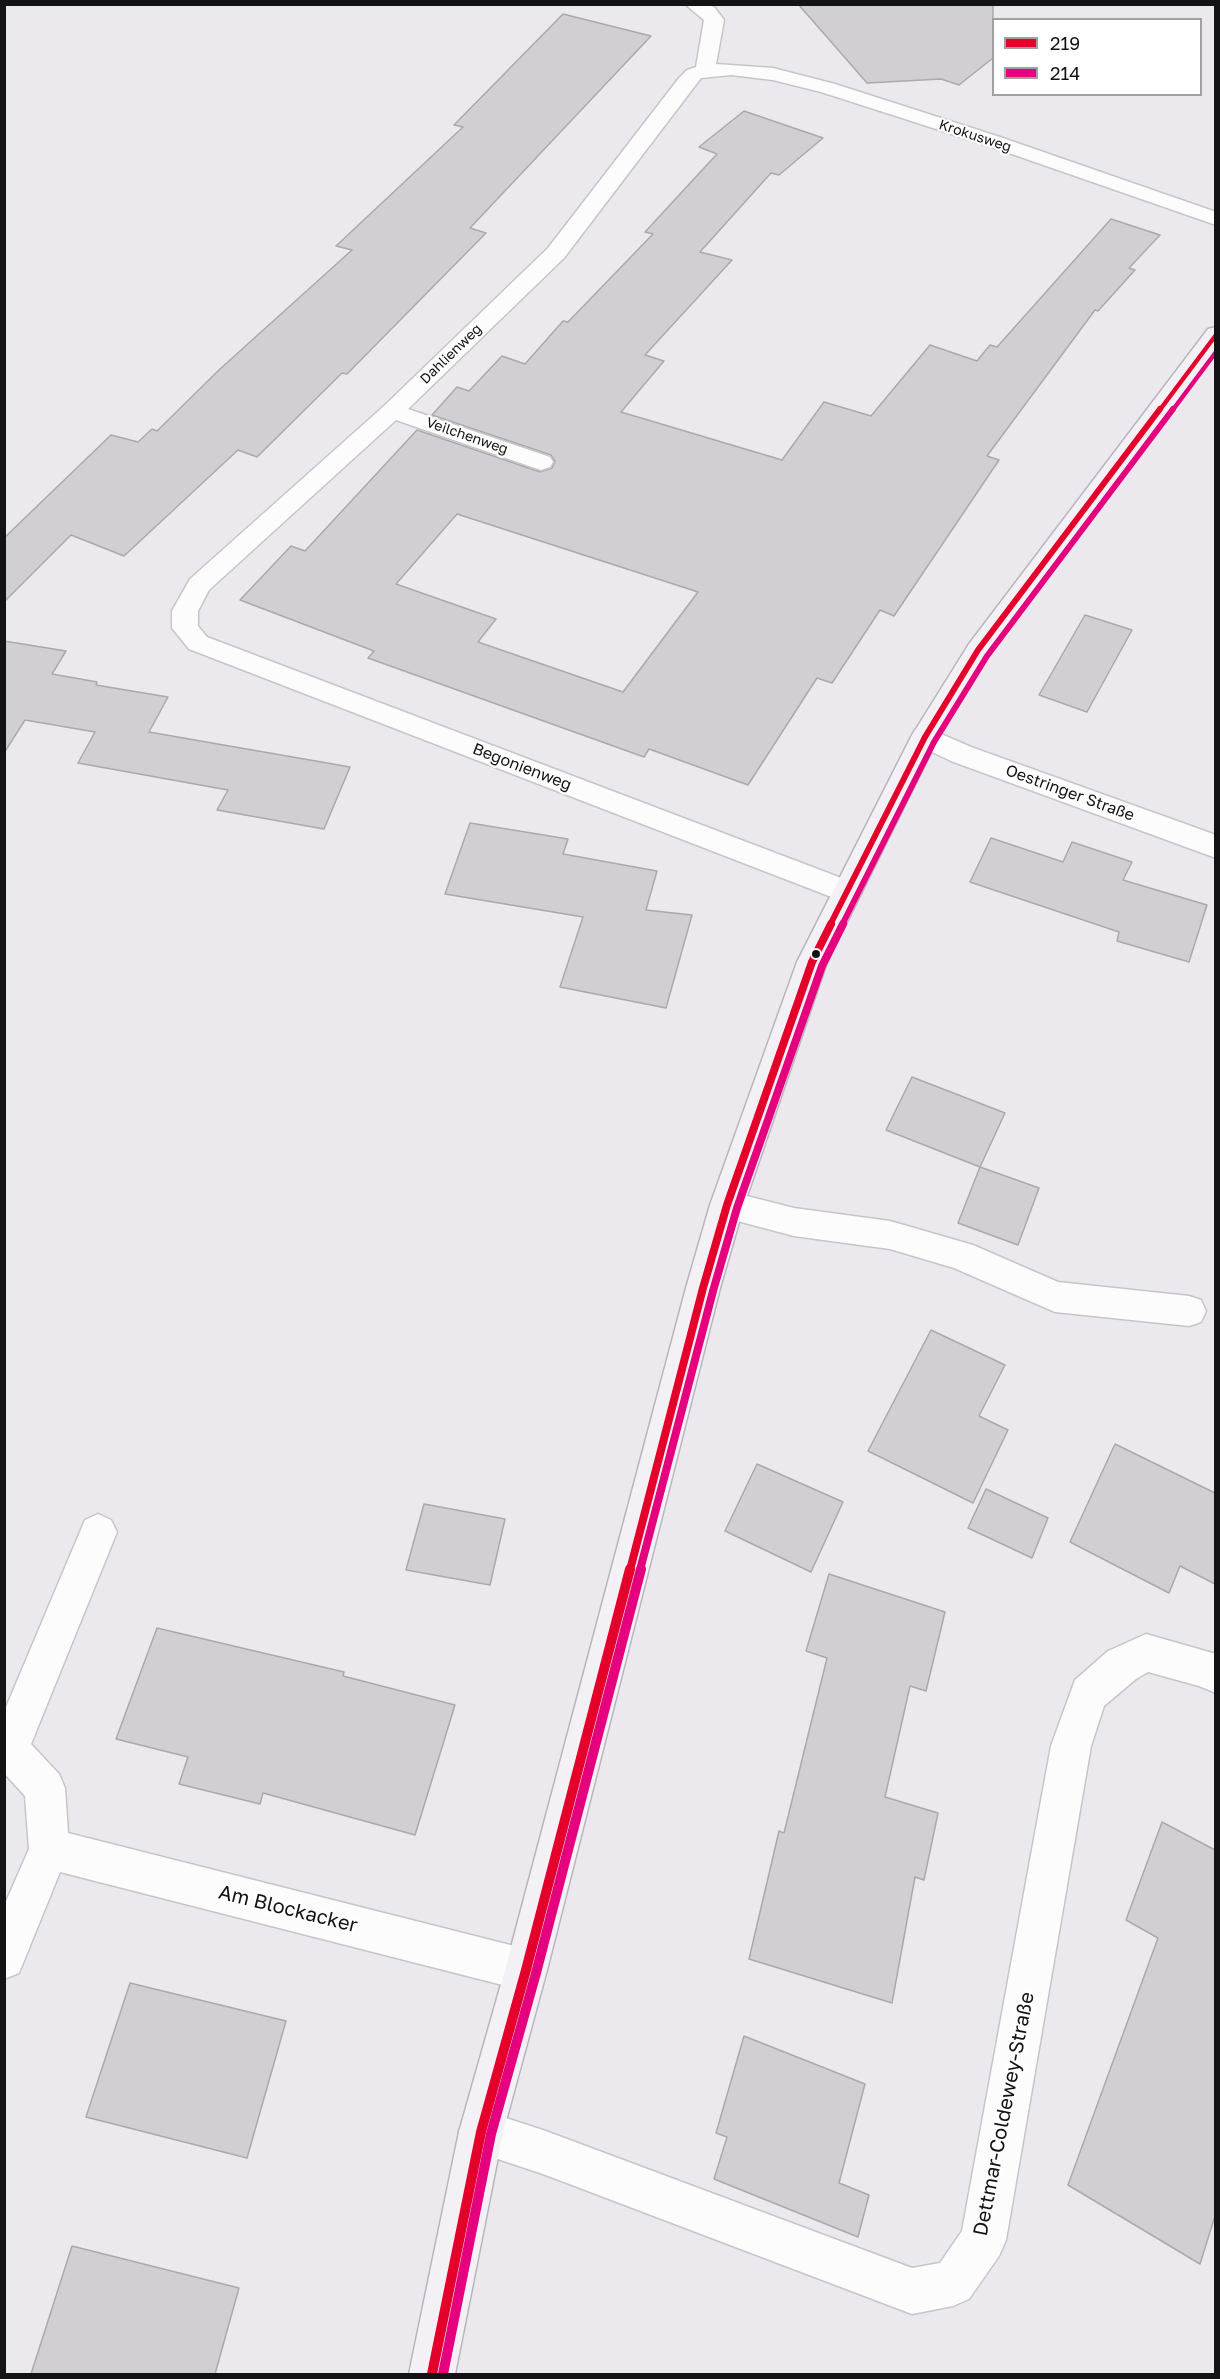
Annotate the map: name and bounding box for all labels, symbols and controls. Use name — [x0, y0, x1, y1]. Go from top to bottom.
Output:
legend — [992, 18, 1202, 96]
text: 219 — [1050, 32, 1080, 54]
text: 214 — [1050, 62, 1080, 84]
street label: Krokusweg — [937, 116, 1013, 156]
street label: Dahlienweg — [417, 320, 485, 388]
street label: Veilchenweg — [424, 414, 510, 458]
street label: Begonienweg — [470, 739, 574, 795]
street label: Oestringer Straße — [1003, 761, 1137, 825]
unlabelled marker — [810, 948, 822, 960]
street label: Am Blockacker — [216, 1880, 360, 1938]
street label: Dettmar-Coldewey-Straße — [969, 1990, 1039, 2238]

